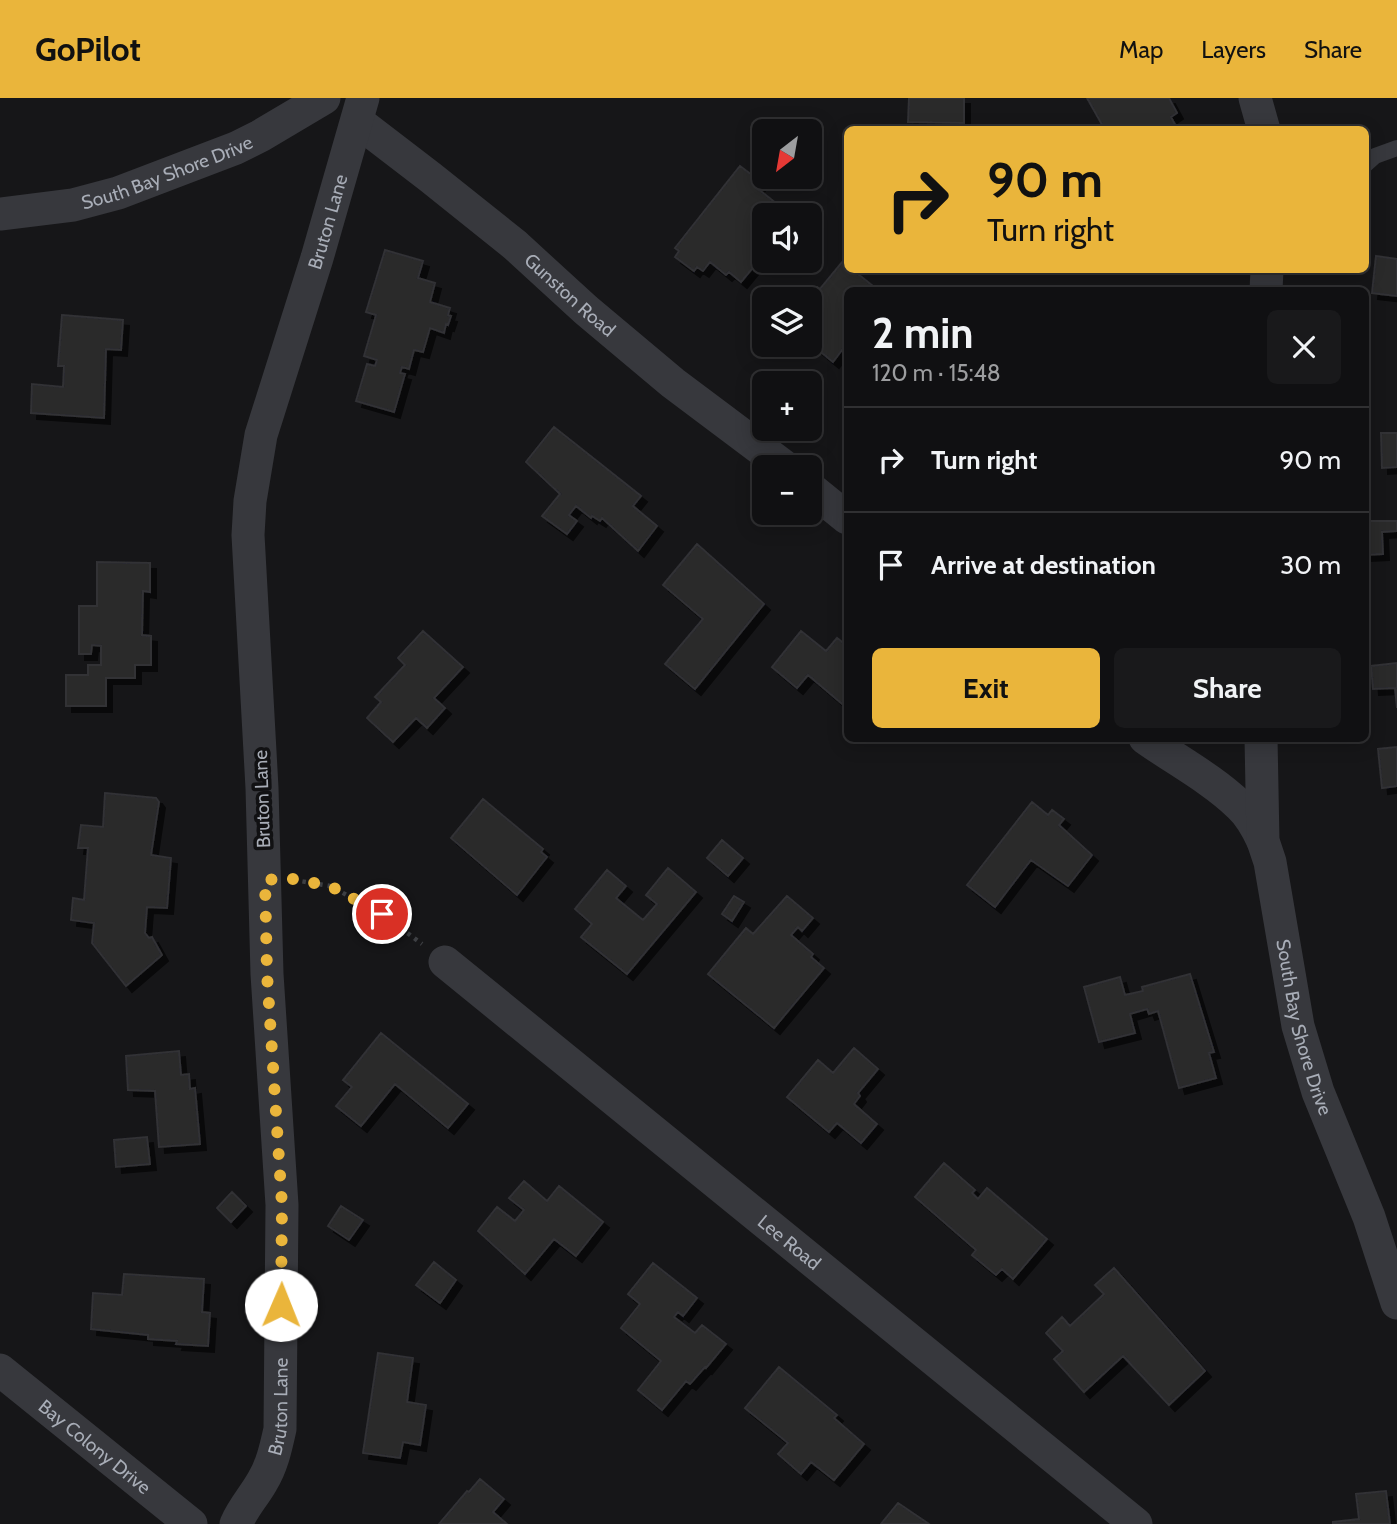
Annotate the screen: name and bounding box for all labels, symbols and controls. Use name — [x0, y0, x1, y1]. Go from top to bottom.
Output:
text: GoPilot — [35, 29, 141, 69]
text: Map — [1119, 35, 1163, 64]
text: Layers — [1201, 35, 1266, 64]
text: Share — [1304, 35, 1362, 64]
north arrow — [752, 119, 822, 189]
map controls — [752, 119, 822, 525]
street label: South Bay Shore Drive — [79, 130, 257, 214]
text: 90 m — [987, 150, 1103, 209]
icon: right — [872, 154, 963, 245]
street label: Bruton Lane — [303, 171, 352, 272]
button: sound — [752, 203, 822, 273]
text: Turn right — [987, 210, 1114, 249]
street label: Gunston Road — [520, 248, 620, 341]
button: layers — [752, 287, 822, 357]
text: 2 min — [872, 307, 973, 359]
button: close — [1267, 310, 1341, 384]
text: 120 m · 15:48 — [872, 359, 1001, 387]
button: + — [752, 371, 822, 441]
icon: right — [872, 441, 910, 479]
text: Turn right — [931, 444, 1037, 476]
text: 90 m — [1279, 444, 1341, 476]
button: − — [752, 455, 822, 525]
icon: arrive — [872, 546, 910, 584]
text: Arrive at destination — [931, 549, 1156, 581]
text: 30 m — [1280, 549, 1341, 581]
button: Exit — [872, 648, 1100, 728]
button: Share — [1114, 648, 1341, 728]
street label: Bruton Lane — [249, 749, 275, 848]
pin — [352, 884, 412, 944]
icon: arrive — [363, 895, 401, 933]
street label: South Bay Shore Drive — [1272, 937, 1338, 1119]
street label: Lee Road — [753, 1210, 826, 1275]
position arrow — [244, 1268, 318, 1342]
street label: Bruton Lane — [263, 1357, 292, 1458]
street label: Bay Colony Drive — [34, 1394, 156, 1499]

